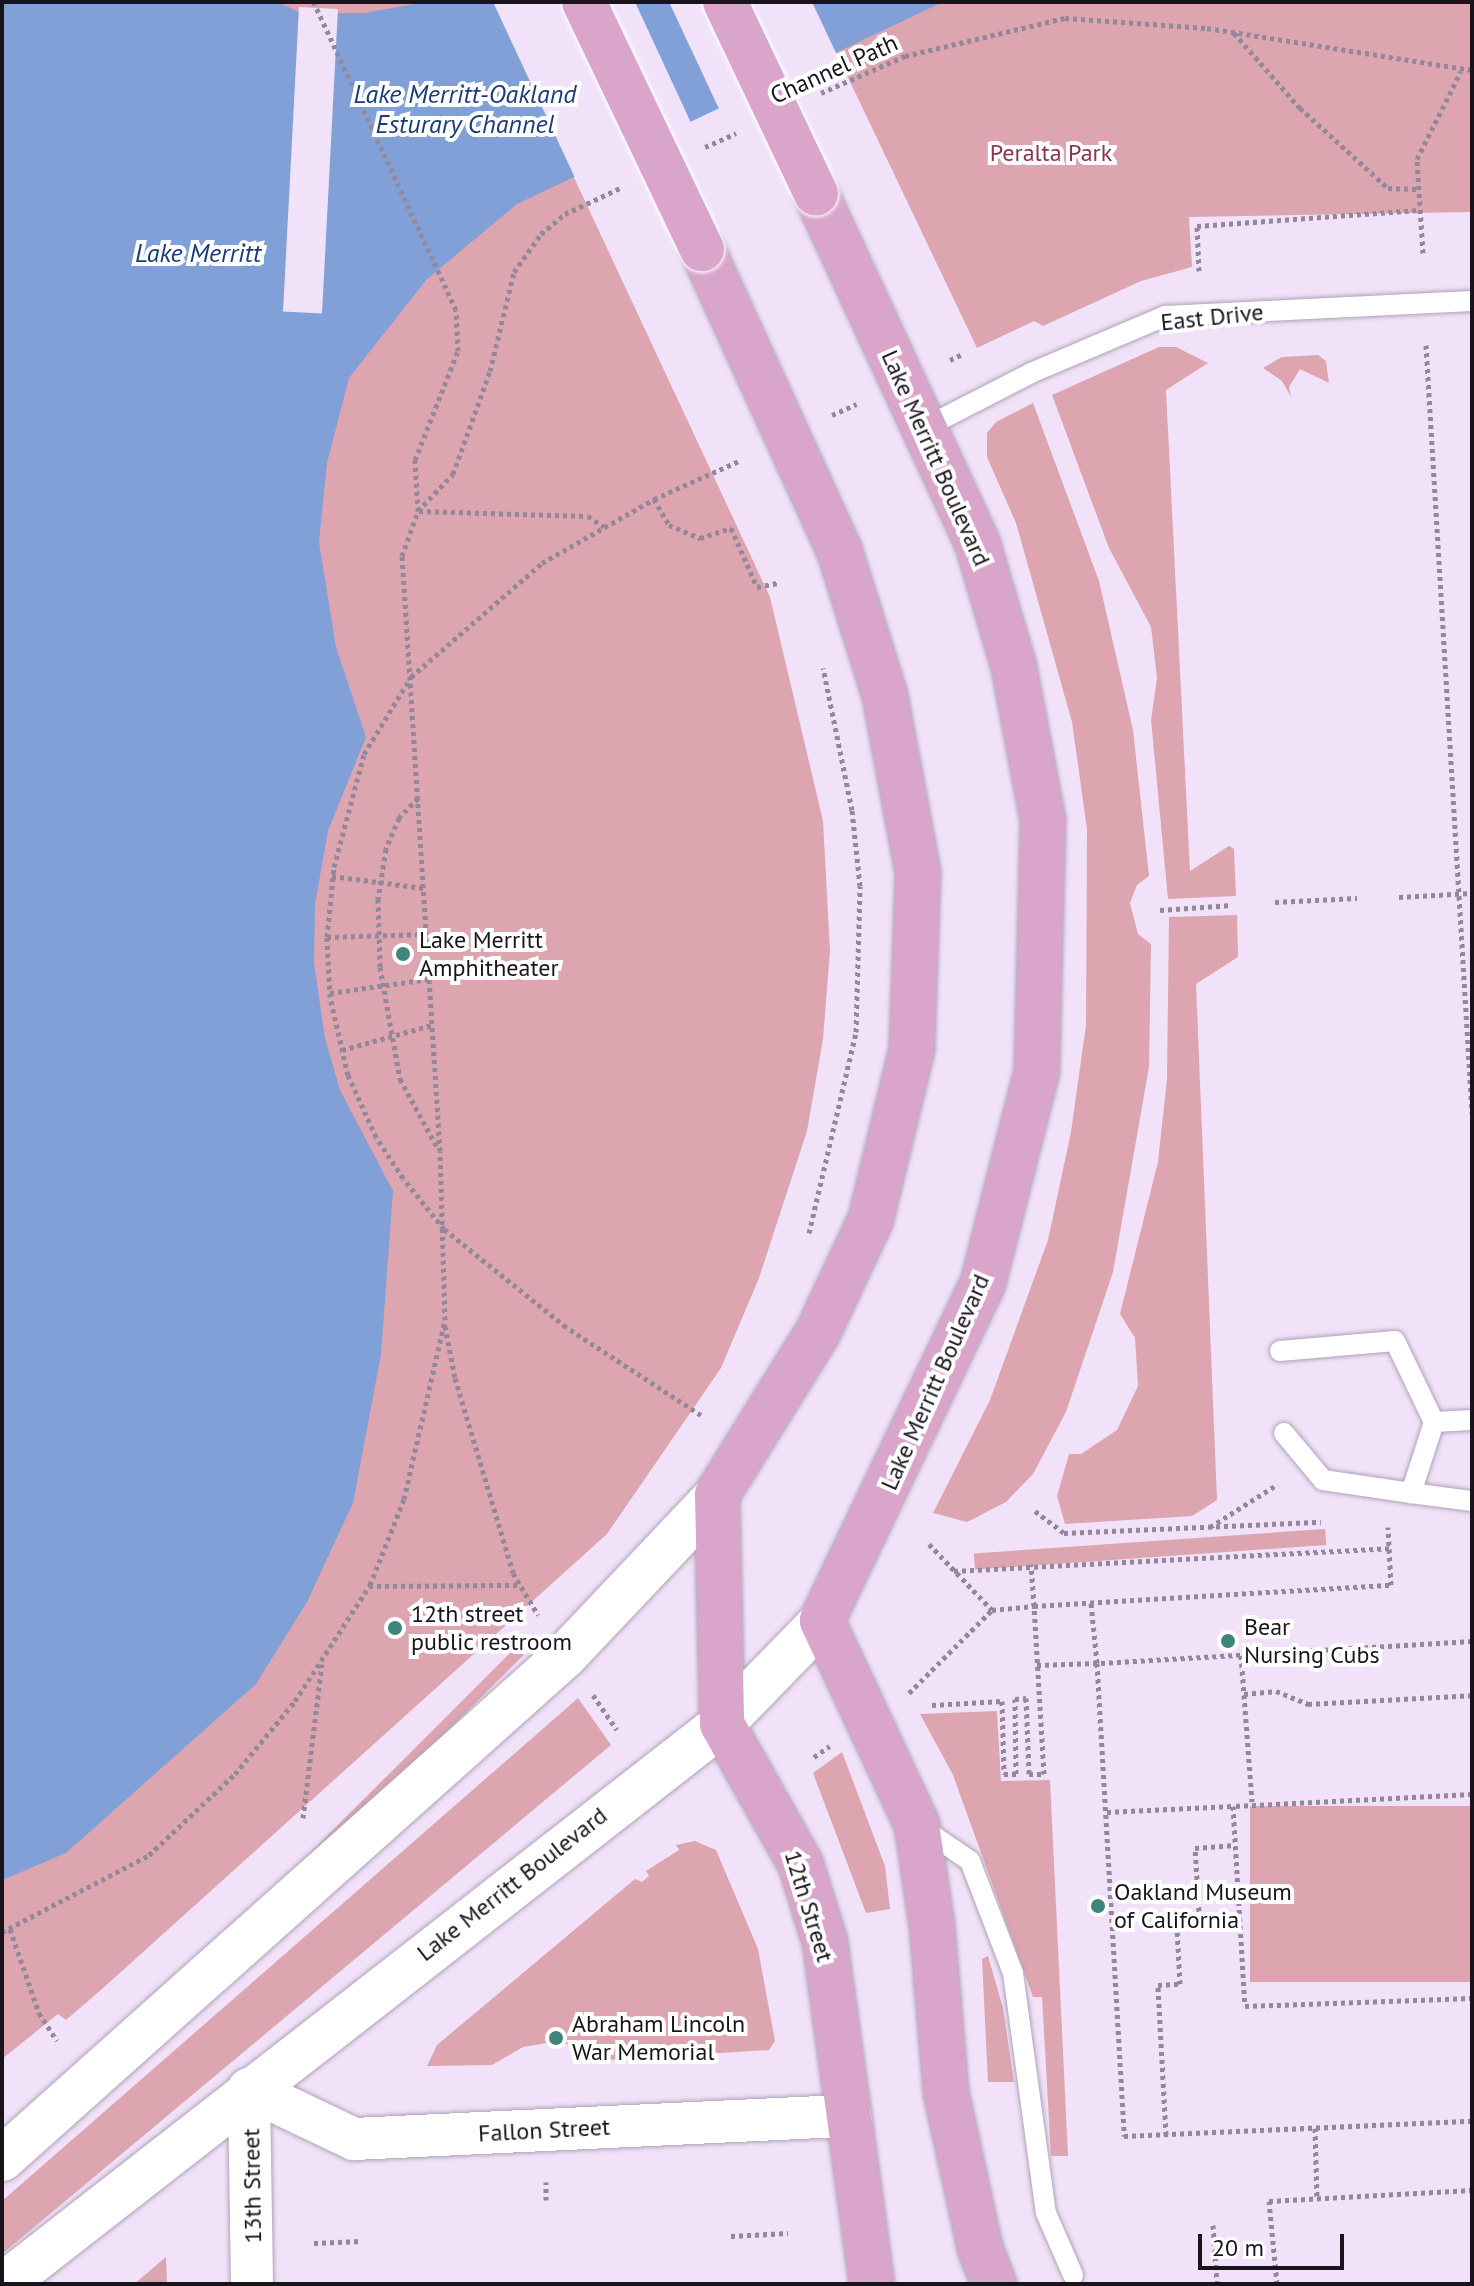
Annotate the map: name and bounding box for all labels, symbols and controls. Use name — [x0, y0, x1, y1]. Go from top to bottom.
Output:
street label: Channel Path — [766, 28, 902, 110]
water label: Lake Merritt-Oakland Esturary Channel — [354, 78, 576, 140]
park label: Peralta Park — [990, 139, 1112, 167]
water label: Lake Merritt — [135, 237, 261, 269]
street label: East Drive — [1159, 297, 1265, 337]
street label: Lake Merritt Boulevard — [875, 346, 997, 570]
place label: Lake Merritt Amphitheater — [419, 926, 559, 982]
marker: Lake Merritt Amphitheater — [394, 945, 412, 963]
street label: Lake Merritt Boulevard — [874, 1270, 996, 1494]
place label: 12th street public restroom — [411, 1600, 573, 1656]
place label: Bear Nursing Cubs — [1244, 1613, 1380, 1669]
marker: 12th street public restroom — [386, 1619, 404, 1637]
marker: Bear Nursing Cubs — [1219, 1632, 1237, 1650]
street label: Lake Merritt Boulevard — [411, 1801, 613, 1967]
street label: 12th Street — [778, 1847, 840, 1965]
place label: Oakland Museum of California — [1114, 1878, 1292, 1934]
marker: Oakland Museum of California — [1089, 1897, 1107, 1915]
place label: Abraham Lincoln War Memorial — [572, 2010, 745, 2066]
marker: Abraham Lincoln War Memorial — [547, 2029, 565, 2047]
street label: Fallon Street — [477, 2112, 611, 2148]
street label: 13th Street — [237, 2128, 267, 2244]
scale bar — [1202, 2218, 1348, 2268]
text: 20 m — [1212, 2232, 1264, 2263]

